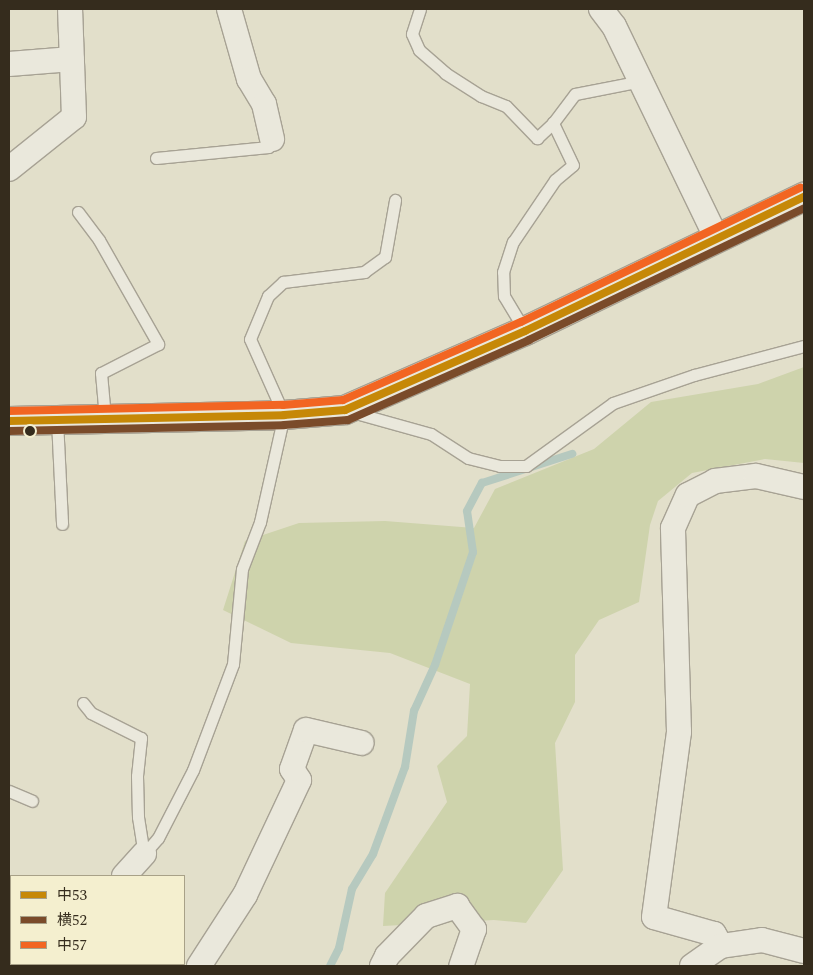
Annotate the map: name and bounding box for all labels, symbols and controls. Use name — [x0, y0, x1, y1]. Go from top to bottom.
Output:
unlabelled marker — [25, 426, 35, 436]
legend — [10, 875, 185, 965]
text: 中53 — [57, 884, 87, 907]
text: 横52 — [57, 909, 87, 932]
text: 中57 — [57, 934, 87, 957]

